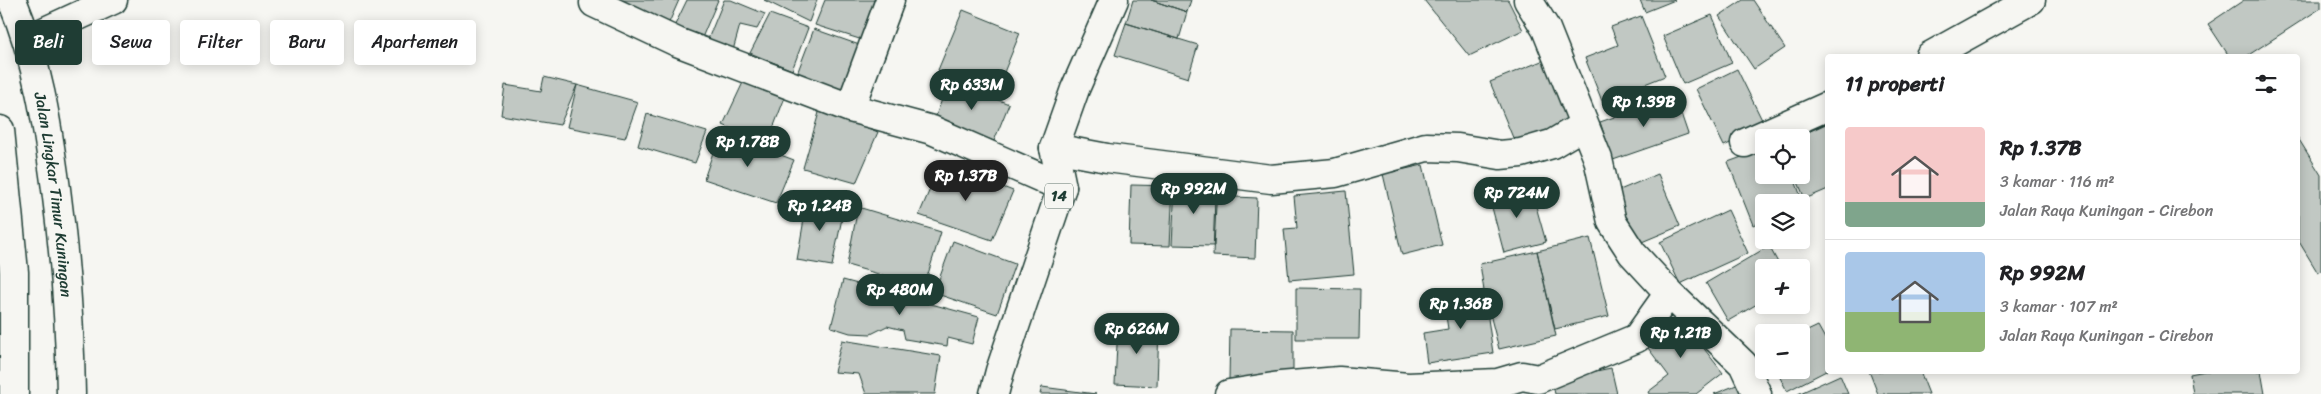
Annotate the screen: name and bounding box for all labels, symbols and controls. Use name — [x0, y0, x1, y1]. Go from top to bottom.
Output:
chip: Beli — [15, 20, 82, 65]
chip: Sewa — [92, 20, 170, 65]
chip: Filter — [180, 20, 260, 65]
chip: Baru — [270, 20, 344, 65]
chip: Apartemen — [354, 20, 476, 65]
text: 11 properti — [1845, 65, 1944, 103]
pin: Rp 633M — [926, 68, 1018, 111]
text: Rp 633M — [941, 70, 1003, 99]
icon: filters — [2252, 70, 2280, 98]
pin: Rp 1.39B — [1592, 86, 1696, 128]
text: Rp 1.39B — [1613, 87, 1675, 116]
street label: Jalan Lingkar Timur Kuningan — [25, 88, 81, 299]
pin: Rp 1.78B — [696, 126, 800, 168]
text: Rp 1.78B — [717, 127, 779, 156]
map controls — [1755, 129, 1810, 379]
button: locate — [1755, 129, 1810, 184]
text: Rp 1.37B — [2000, 129, 2081, 167]
icon: home — [1885, 147, 1945, 207]
pin: Rp 1.37B — [914, 160, 1018, 202]
text: Rp 1.37B — [935, 161, 997, 190]
text: 3 kamar · 116 m² — [2000, 167, 2115, 196]
pin: Rp 992M — [1148, 172, 1240, 215]
text: Rp 992M — [1162, 174, 1226, 203]
pin: Rp 724M — [1471, 176, 1563, 219]
text: Rp 724M — [1485, 178, 1549, 207]
road number: 14 — [1045, 184, 1073, 208]
pin: Rp 1.24B — [768, 190, 872, 232]
text: Rp 1.24B — [788, 191, 852, 220]
button: layers — [1755, 194, 1810, 249]
text: Jalan Raya Kuningan - Cirebon — [2000, 196, 2213, 225]
text: Rp 992M — [2000, 254, 2085, 292]
button: + — [1755, 259, 1810, 314]
icon: home — [1885, 272, 1945, 332]
pin: Rp 480M — [854, 274, 946, 316]
text: Rp 480M — [867, 275, 933, 304]
pin: Rp 1.36B — [1409, 288, 1513, 330]
text: Rp 1.36B — [1430, 289, 1492, 318]
text: 3 kamar · 107 m² — [2000, 292, 2118, 321]
pin: Rp 626M — [1091, 312, 1183, 355]
text: Rp 626M — [1105, 314, 1169, 343]
pin: Rp 1.21B — [1629, 316, 1733, 359]
text: Rp 1.21B — [1651, 318, 1711, 347]
text: Jalan Raya Kuningan - Cirebon — [2000, 321, 2213, 350]
button: − — [1755, 324, 1810, 379]

